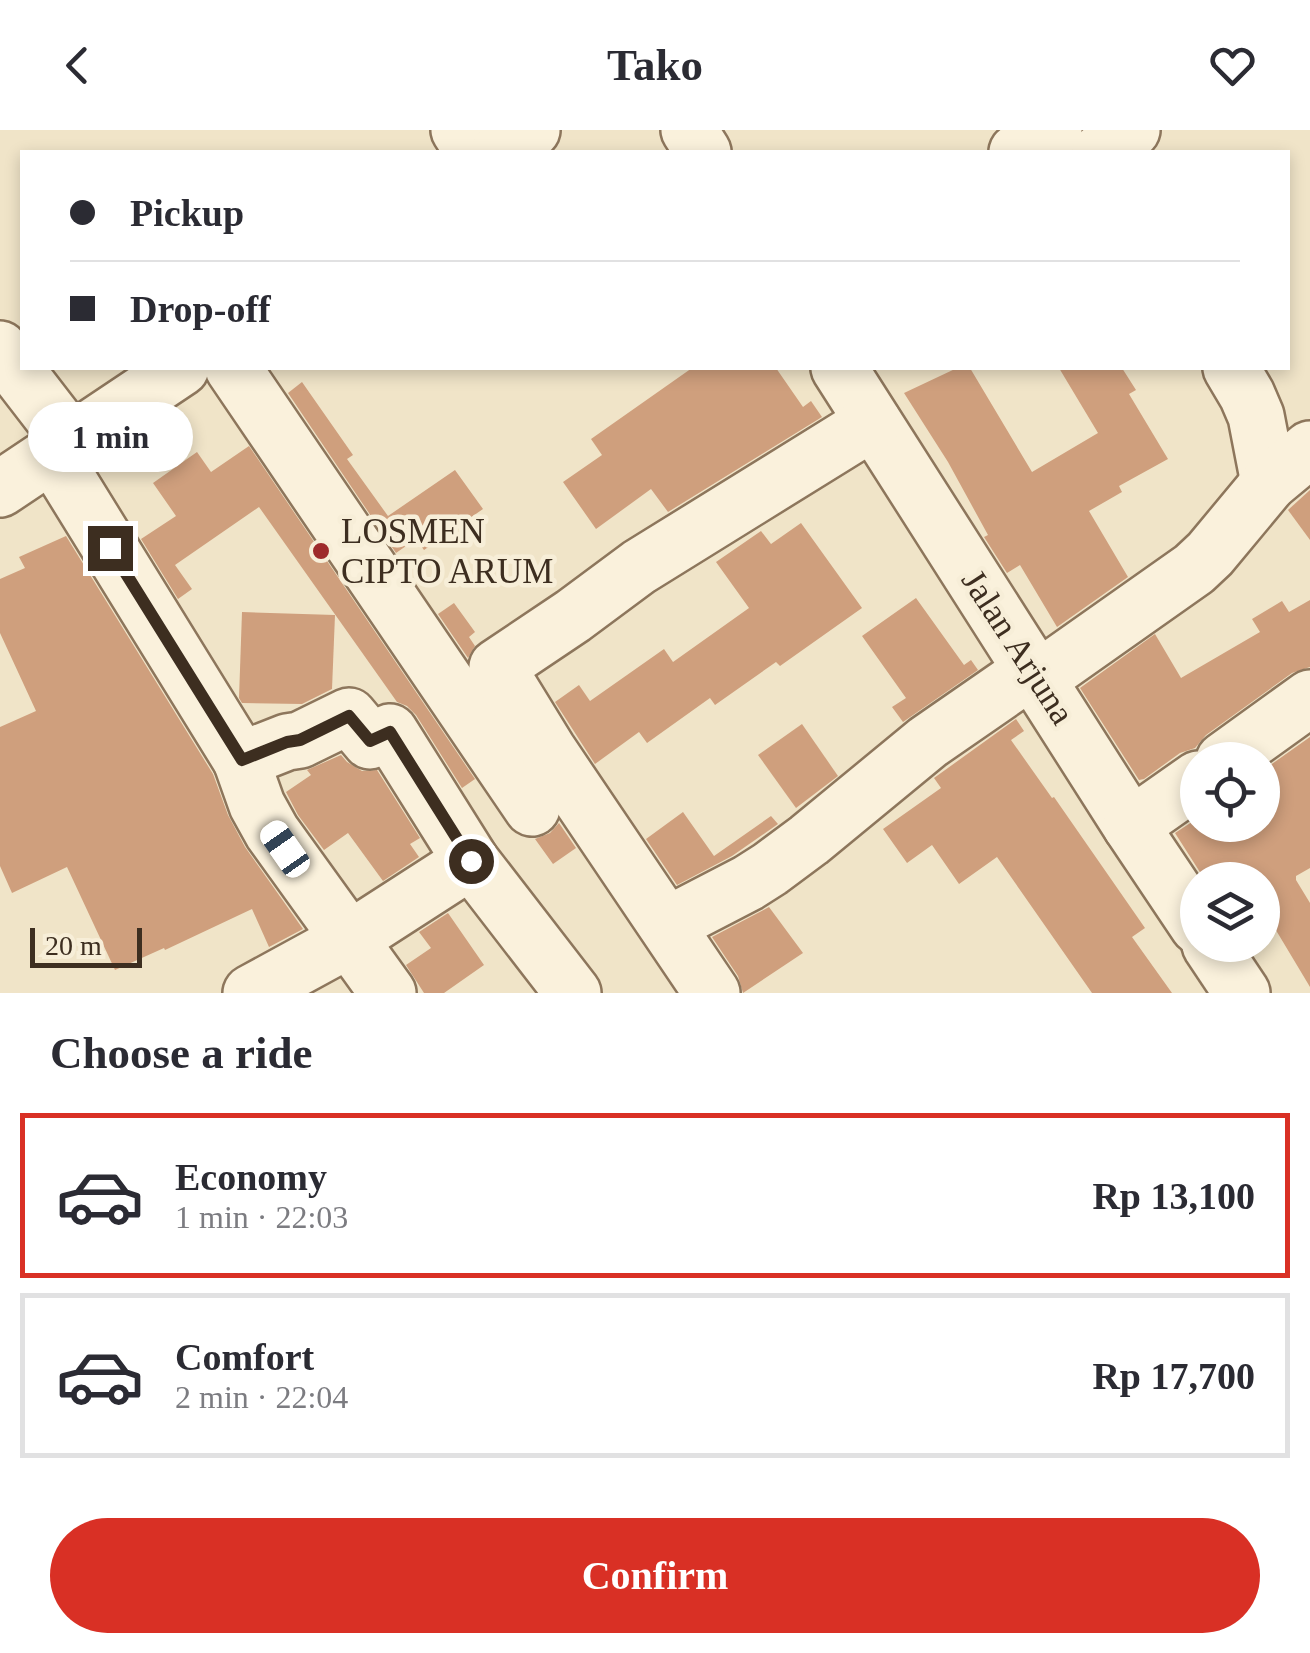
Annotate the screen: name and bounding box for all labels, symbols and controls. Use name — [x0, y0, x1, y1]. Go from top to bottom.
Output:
icon: back — [50, 38, 105, 93]
icon: heart — [1205, 38, 1260, 93]
text: Tako — [607, 40, 703, 90]
text: Pickup — [130, 192, 244, 234]
text: Drop-off — [130, 288, 271, 330]
callout: 1 min — [28, 403, 192, 473]
text: 1 min — [72, 419, 149, 455]
place label: LOSMEN CIPTO ARUM — [341, 512, 553, 591]
route end — [88, 526, 133, 571]
marker: LOSMEN CIPTO ARUM — [310, 540, 332, 562]
street label: Jalan Arjuna — [954, 563, 1083, 732]
map controls — [1180, 742, 1280, 962]
button: locate — [1180, 742, 1280, 842]
car — [256, 816, 314, 882]
route start — [449, 839, 494, 884]
button: layers — [1180, 862, 1280, 962]
scale bar — [30, 923, 142, 968]
text: 20 m — [45, 930, 102, 961]
text: Choose a ride — [50, 1028, 313, 1078]
icon: car — [55, 1151, 145, 1241]
text: Economy — [175, 1156, 327, 1198]
text: Rp 13,100 — [1092, 1175, 1255, 1217]
text: 1 min · 22:03 — [175, 1199, 348, 1235]
icon: car — [55, 1331, 145, 1421]
text: Comfort — [175, 1336, 314, 1378]
text: Rp 17,700 — [1092, 1355, 1255, 1397]
text: 2 min · 22:04 — [175, 1379, 348, 1415]
button: Confirm — [50, 1518, 1260, 1633]

